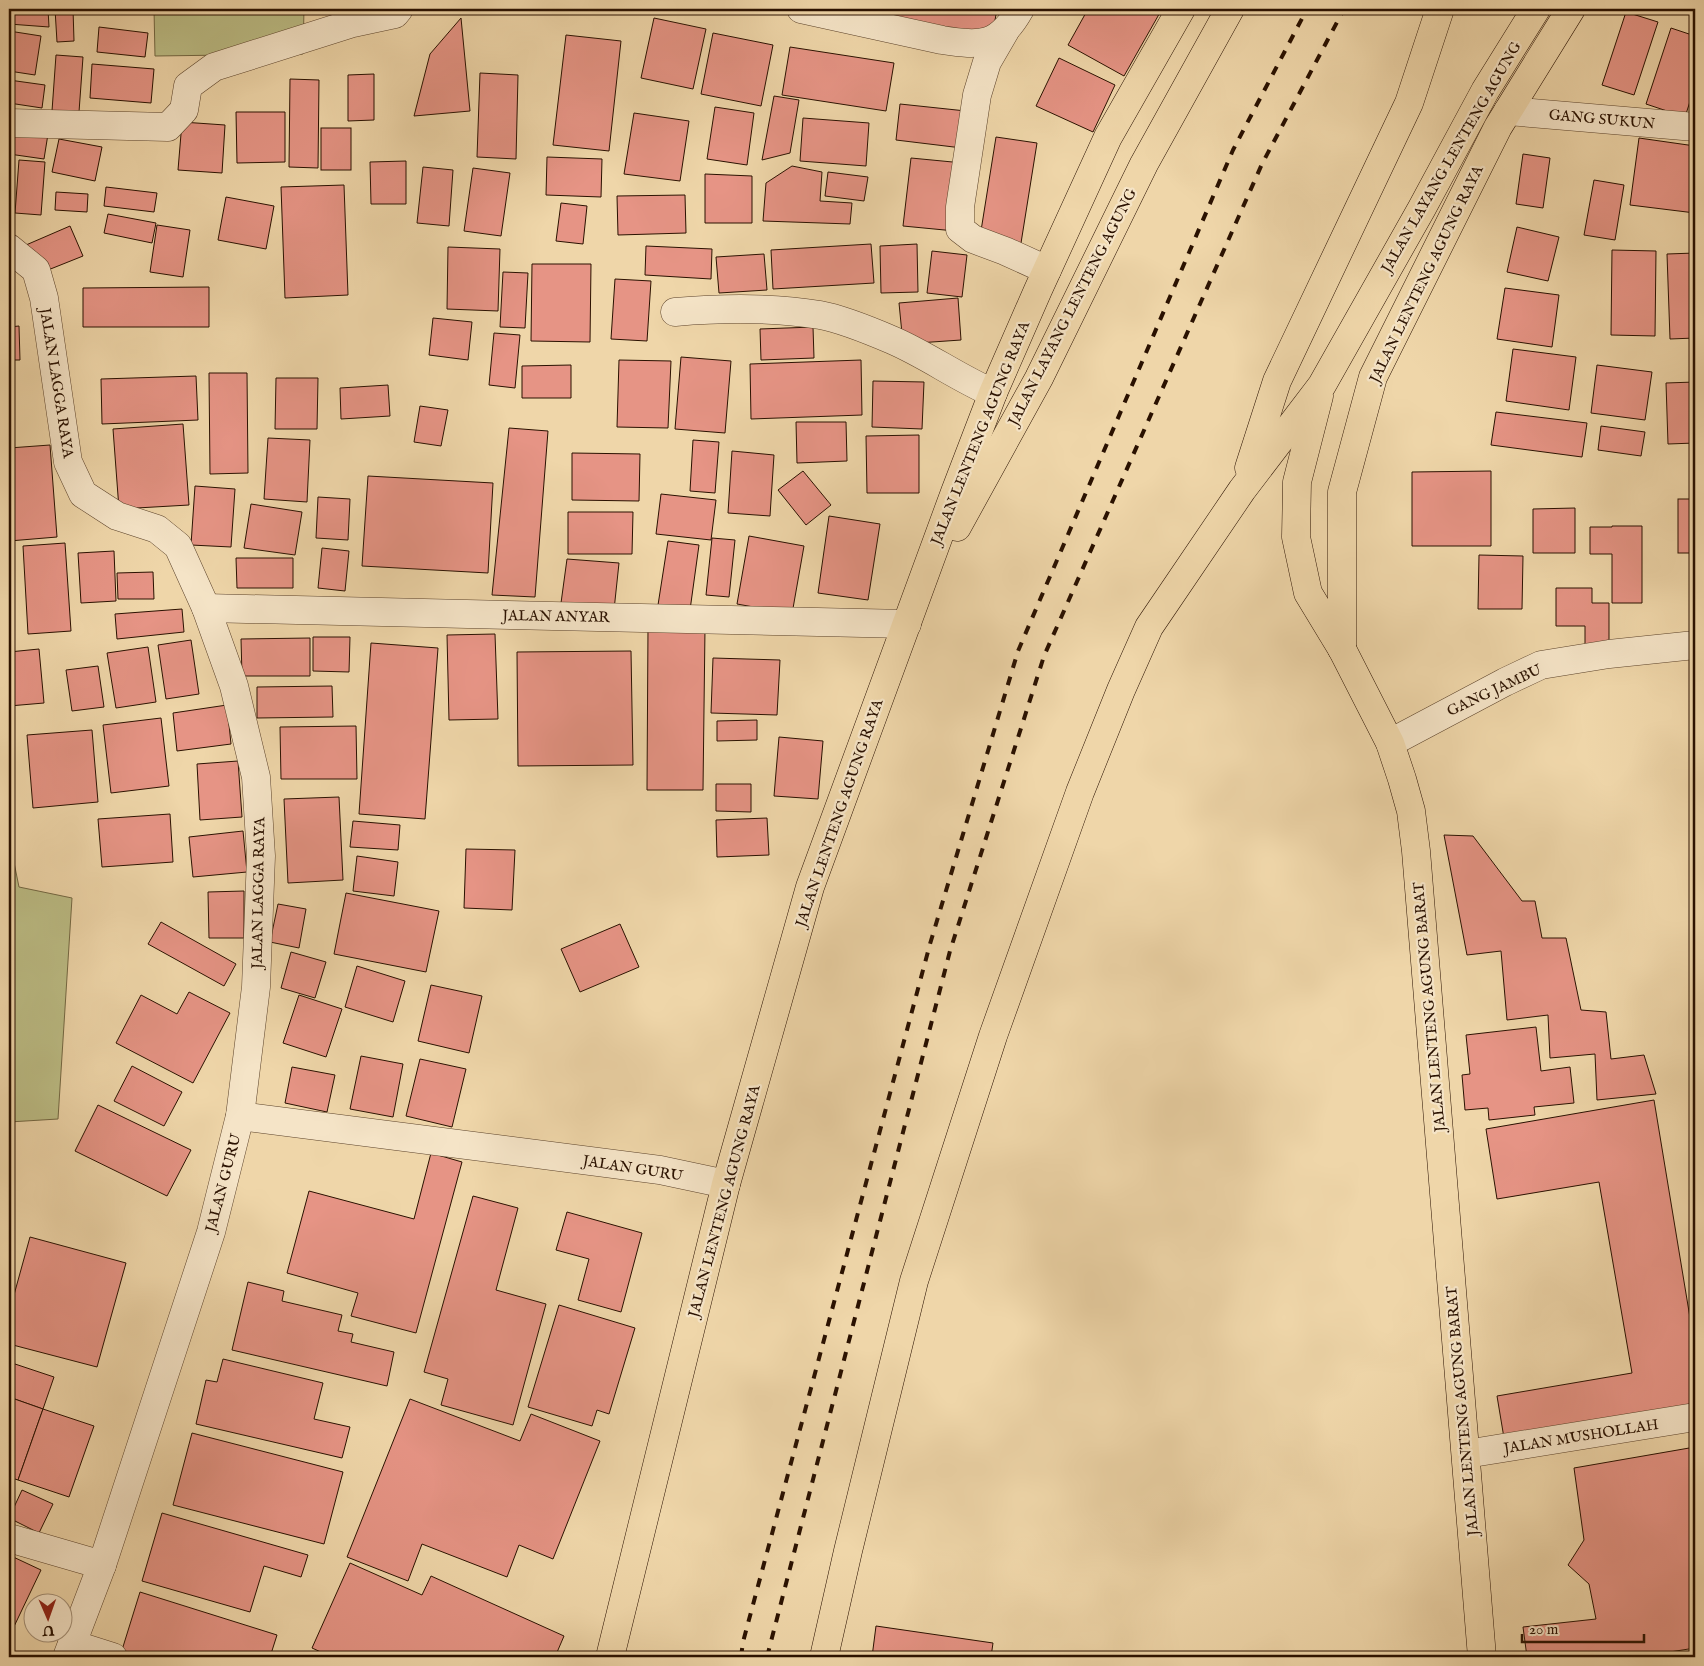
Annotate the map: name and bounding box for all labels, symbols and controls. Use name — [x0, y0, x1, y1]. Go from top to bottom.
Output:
street label: JALAN LAYANG LENTENG AGUNG — [1376, 38, 1526, 278]
street label: GANG SUKUN — [1548, 105, 1656, 134]
street label: JALAN LENTENG AGUNG RAYA — [1364, 161, 1488, 388]
street label: JALAN LAYANG LENTENG AGUNG — [1003, 185, 1141, 431]
street label: JALAN LAGGA RAYA — [35, 305, 78, 460]
street label: JALAN LENTENG AGUNG RAYA — [926, 318, 1035, 550]
street label: JALAN ANYAR — [500, 606, 611, 627]
street label: GANG JAMBU — [1444, 660, 1545, 721]
street label: JALAN LENTENG AGUNG RAYA — [791, 696, 888, 932]
street label: JALAN LAGGA RAYA — [248, 816, 269, 971]
street label: JALAN LENTENG AGUNG BARAT — [1409, 881, 1450, 1135]
street label: JALAN LENTENG AGUNG RAYA — [684, 1082, 765, 1321]
street label: JALAN GURU — [201, 1132, 246, 1236]
street label: JALAN GURU — [580, 1151, 685, 1186]
street label: JALAN LENTENG AGUNG BARAT — [1442, 1285, 1483, 1539]
street label: JALAN MUSHOLLAH — [1500, 1415, 1660, 1458]
north arrow — [22, 1594, 72, 1644]
scale bar — [1522, 1611, 1644, 1643]
text: 20 m — [1529, 1620, 1559, 1639]
text: U — [41, 1621, 56, 1639]

